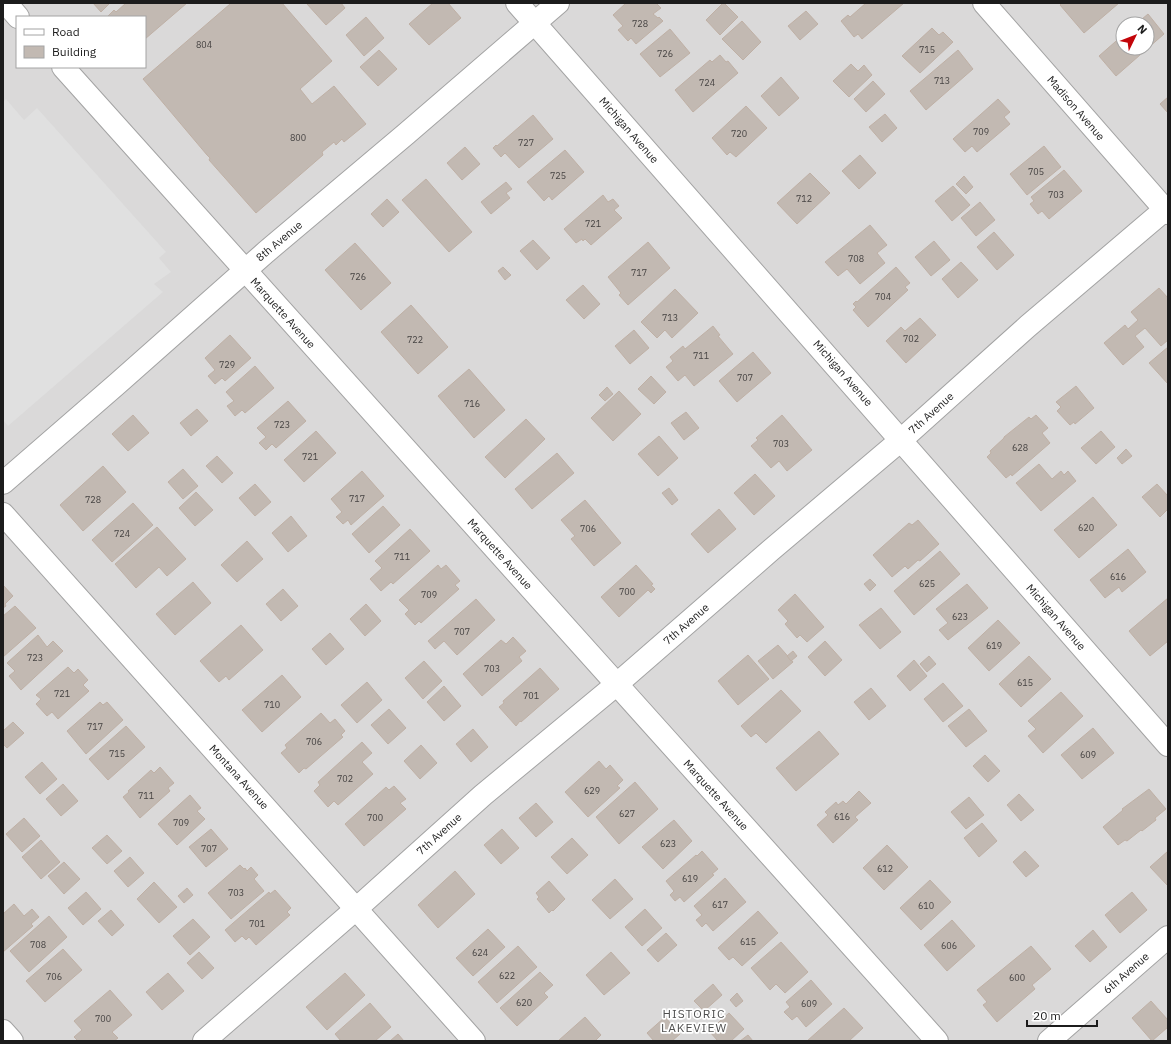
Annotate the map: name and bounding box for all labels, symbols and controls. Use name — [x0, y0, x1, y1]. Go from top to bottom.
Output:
legend — [16, 16, 146, 68]
north arrow — [1115, 16, 1155, 56]
house number: 728 — [632, 18, 648, 29]
text: N — [1134, 21, 1150, 37]
text: Road — [52, 24, 80, 39]
house number: 804 — [196, 39, 212, 50]
text: Building — [52, 44, 97, 59]
house number: 715 — [919, 44, 935, 55]
house number: 726 — [657, 48, 673, 59]
street label: Madison Avenue — [1044, 73, 1108, 143]
house number: 713 — [934, 75, 950, 86]
house number: 724 — [699, 77, 715, 88]
street label: Michigan Avenue — [596, 94, 662, 166]
house number: 709 — [973, 126, 989, 137]
house number: 720 — [731, 128, 747, 139]
house number: 800 — [290, 132, 306, 143]
house number: 727 — [518, 137, 534, 148]
house number: 705 — [1028, 166, 1044, 177]
house number: 725 — [550, 170, 566, 181]
house number: 703 — [1048, 189, 1064, 200]
house number: 712 — [796, 193, 812, 204]
street label: 8th Avenue — [253, 218, 305, 264]
house number: 721 — [585, 218, 601, 229]
house number: 708 — [848, 253, 864, 264]
house number: 717 — [631, 267, 647, 278]
house number: 726 — [350, 271, 366, 282]
street label: Marquette Avenue — [248, 275, 318, 351]
house number: 704 — [875, 291, 891, 302]
house number: 713 — [662, 312, 678, 323]
house number: 702 — [903, 333, 919, 344]
house number: 722 — [407, 334, 423, 345]
street label: Michigan Avenue — [810, 337, 876, 409]
house number: 711 — [693, 350, 709, 361]
house number: 729 — [219, 359, 235, 370]
house number: 707 — [737, 372, 753, 383]
street label: 7th Avenue — [905, 389, 957, 437]
house number: 716 — [464, 398, 480, 409]
house number: 723 — [274, 419, 290, 430]
house number: 703 — [773, 438, 789, 449]
house number: 628 — [1012, 442, 1028, 453]
house number: 721 — [302, 451, 318, 462]
house number: 717 — [349, 493, 365, 504]
house number: 728 — [85, 494, 101, 505]
street label: Marquette Avenue — [465, 516, 535, 592]
house number: 620 — [1078, 522, 1094, 533]
house number: 706 — [580, 523, 596, 534]
house number: 724 — [114, 528, 130, 539]
house number: 711 — [394, 551, 410, 562]
house number: 616 — [1110, 571, 1126, 582]
house number: 625 — [919, 578, 935, 589]
street label: Michigan Avenue — [1023, 581, 1089, 653]
house number: 700 — [619, 586, 635, 597]
house number: 709 — [421, 589, 437, 600]
street label: 7th Avenue — [660, 600, 712, 648]
house number: 623 — [952, 611, 968, 622]
house number: 707 — [454, 626, 470, 637]
house number: 619 — [986, 640, 1002, 651]
house number: 723 — [27, 652, 43, 663]
house number: 703 — [484, 663, 500, 674]
house number: 615 — [1017, 677, 1033, 688]
house number: 721 — [54, 688, 70, 699]
house number: 701 — [523, 690, 539, 701]
house number: 710 — [264, 699, 280, 710]
house number: 717 — [87, 721, 103, 732]
house number: 706 — [306, 736, 322, 747]
street label: Montana Avenue — [206, 742, 272, 812]
house number: 715 — [109, 748, 125, 759]
house number: 609 — [1080, 749, 1096, 760]
street label: Marquette Avenue — [681, 757, 751, 833]
house number: 702 — [337, 773, 353, 784]
house number: 629 — [584, 785, 600, 796]
house number: 711 — [138, 790, 154, 801]
house number: 627 — [619, 808, 635, 819]
street label: 7th Avenue — [413, 810, 465, 858]
house number: 616 — [834, 811, 850, 822]
house number: 700 — [367, 812, 383, 823]
house number: 709 — [173, 817, 189, 828]
house number: 623 — [660, 838, 676, 849]
house number: 707 — [201, 843, 217, 854]
house number: 612 — [877, 863, 893, 874]
house number: 619 — [682, 873, 698, 884]
house number: 703 — [228, 887, 244, 898]
house number: 617 — [712, 899, 728, 910]
house number: 610 — [918, 900, 934, 911]
house number: 701 — [249, 918, 265, 929]
house number: 615 — [740, 936, 756, 947]
house number: 708 — [30, 939, 46, 950]
house number: 606 — [941, 940, 957, 951]
house number: 624 — [472, 947, 488, 958]
street label: 6th Avenue — [1100, 949, 1152, 997]
house number: 622 — [499, 970, 515, 981]
house number: 706 — [46, 971, 62, 982]
house number: 600 — [1009, 972, 1025, 983]
house number: 620 — [516, 997, 532, 1008]
house number: 609 — [801, 998, 817, 1009]
scale bar — [1027, 1002, 1097, 1028]
district label: HISTORIC LAKEVIEW — [661, 1006, 727, 1035]
text: 20 m — [1033, 1008, 1061, 1023]
house number: 700 — [95, 1013, 111, 1024]

